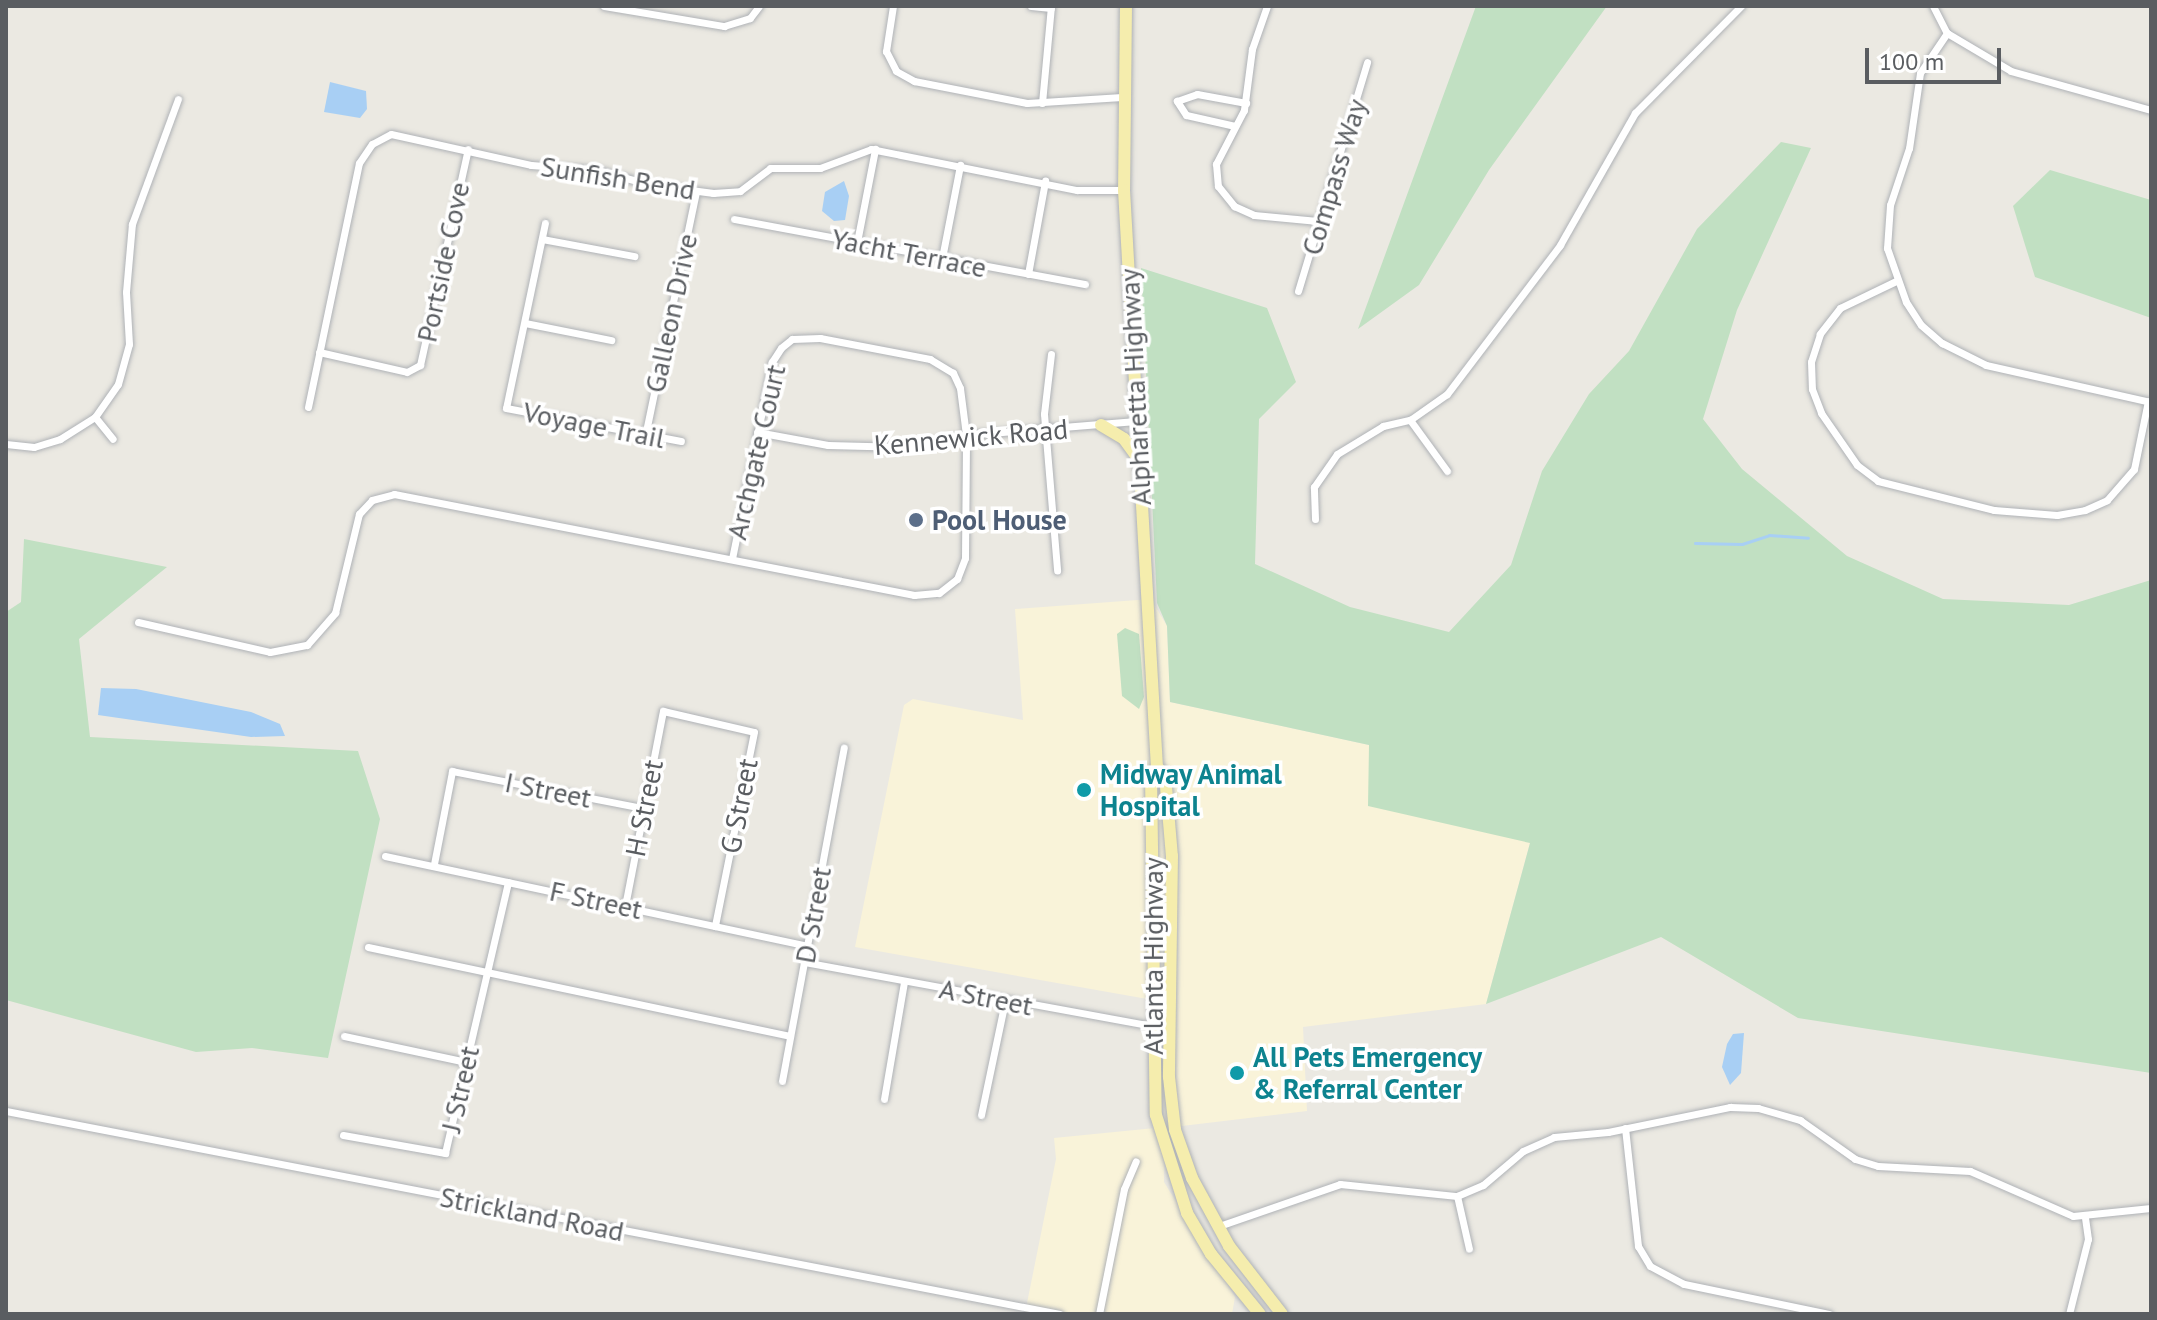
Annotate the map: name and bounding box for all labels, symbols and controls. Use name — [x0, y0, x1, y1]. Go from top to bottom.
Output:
scale bar — [1869, 32, 2005, 82]
text: 100 m — [1879, 46, 1944, 77]
street label: Compass Way — [1294, 95, 1374, 259]
street label: Sunfish Bend — [538, 149, 698, 207]
street label: Portside Cove — [410, 179, 476, 345]
street label: Yacht Terrace — [828, 221, 990, 285]
street label: Galleon Drive — [638, 230, 704, 396]
street label: Alpharetta Highway — [1112, 268, 1158, 506]
street label: Archgate Court — [720, 361, 792, 543]
street label: Voyage Trail — [520, 395, 668, 455]
street label: Kennewick Road — [872, 412, 1070, 462]
place label: Pool House — [932, 503, 1067, 537]
marker: Pool House — [907, 511, 925, 529]
street label: G Street — [713, 756, 765, 856]
street label: H Street — [618, 757, 670, 859]
place label: Midway Animal Hospital — [1100, 757, 1284, 823]
street label: I Street — [502, 765, 594, 815]
marker: Midway Animal Hospital — [1075, 781, 1093, 799]
street label: Atlanta Highway — [1136, 857, 1170, 1055]
street label: D Street — [788, 864, 838, 966]
street label: F Street — [547, 874, 645, 926]
street label: A Street — [936, 971, 1036, 1023]
place label: All Pets Emergency & Referral Center — [1253, 1040, 1482, 1106]
street label: J Street — [434, 1043, 486, 1135]
marker: All Pets Emergency & Referral Center — [1228, 1064, 1246, 1082]
street label: Strickland Road — [437, 1180, 627, 1248]

